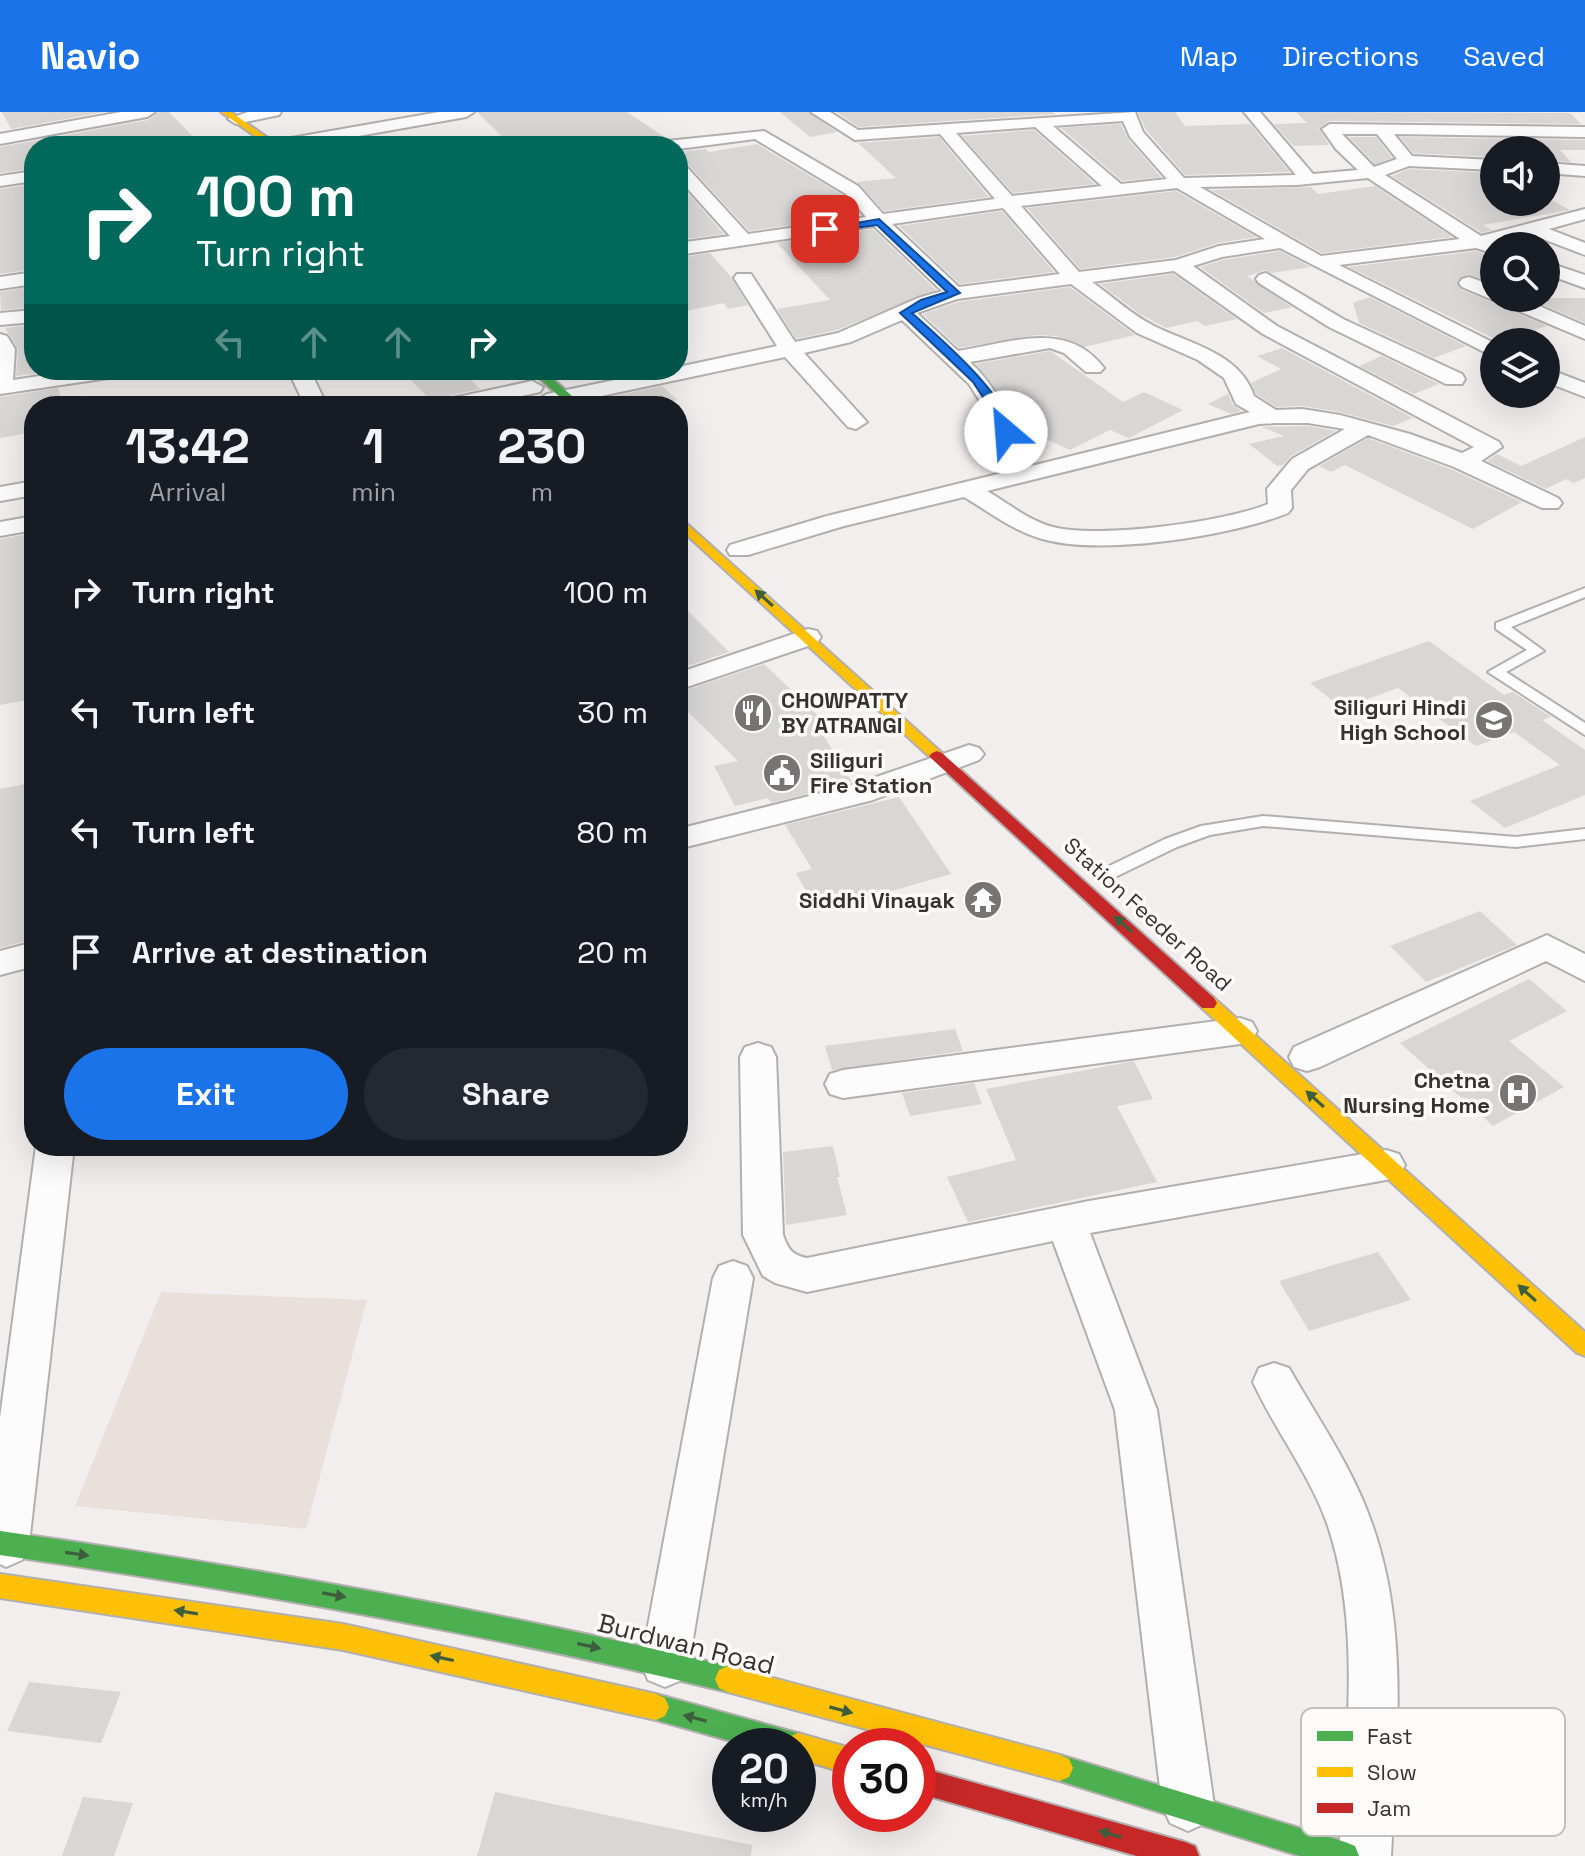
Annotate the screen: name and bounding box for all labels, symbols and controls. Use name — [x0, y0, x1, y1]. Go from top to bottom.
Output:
text: Navio — [40, 32, 141, 80]
text: Map — [1180, 38, 1238, 74]
text: Directions — [1282, 38, 1419, 74]
text: Saved — [1463, 38, 1545, 74]
map controls — [1480, 136, 1560, 408]
button: sound — [1480, 136, 1560, 216]
text: 100 m — [196, 161, 356, 232]
icon: right — [64, 168, 168, 272]
pin — [791, 195, 859, 263]
icon: arrive — [803, 207, 847, 251]
text: Turn right — [196, 231, 365, 277]
button: search — [1480, 232, 1560, 312]
icon: left — [208, 320, 252, 364]
icon: ahead — [292, 320, 336, 364]
icon: ahead — [376, 320, 420, 364]
icon: right — [460, 320, 504, 364]
button: layers — [1480, 328, 1560, 408]
position arrow — [964, 390, 1048, 474]
text: 13:42 — [126, 416, 250, 477]
text: 1 — [363, 416, 385, 477]
text: 230 — [498, 416, 586, 477]
text: Arrival — [149, 475, 226, 509]
text: min — [351, 475, 396, 509]
text: m — [531, 475, 553, 509]
icon: right — [64, 570, 108, 614]
text: Turn right — [132, 573, 275, 612]
text: 100 m — [563, 573, 648, 612]
one-way arrow — [755, 590, 774, 608]
place label: CHOWPATTY BY ATRANGI — [781, 686, 909, 739]
icon: left — [64, 690, 108, 734]
restaurant icon: CHOWPATTY BY ATRANGI — [732, 692, 774, 734]
text: Turn left — [132, 693, 255, 732]
text: 30 m — [577, 693, 648, 732]
place label: Siliguri Hindi High School — [1334, 693, 1466, 746]
school or university icon: Siliguri Hindi High School — [1473, 699, 1515, 741]
place label: Siliguri Fire Station — [810, 746, 932, 799]
public building icon: Siliguri Fire Station — [761, 752, 803, 794]
icon: left — [64, 810, 108, 854]
text: Turn left — [132, 813, 255, 852]
text: 80 m — [577, 813, 648, 852]
street label: Station Feeder Road — [1058, 831, 1238, 997]
temple icon: Siddhi Vinayak — [962, 879, 1004, 921]
place label: Siddhi Vinayak — [799, 886, 956, 914]
one-way arrow — [1113, 915, 1132, 933]
icon: arrive — [64, 930, 108, 974]
text: Arrive at destination — [132, 933, 428, 972]
text: 20 m — [577, 933, 648, 972]
button: Exit — [64, 1048, 348, 1140]
button: Share — [364, 1048, 648, 1140]
place label: Chetna Nursing Home — [1343, 1066, 1490, 1119]
hospital icon: Chetna Nursing Home — [1497, 1072, 1539, 1114]
one-way arrow — [1305, 1091, 1325, 1108]
one-way arrow — [1518, 1285, 1537, 1303]
one-way arrow — [65, 1548, 90, 1561]
one-way arrow — [322, 1590, 347, 1602]
one-way arrow — [173, 1605, 198, 1618]
street label: Burdwan Road — [594, 1606, 778, 1682]
one-way arrow — [576, 1640, 601, 1653]
one-way arrow — [429, 1652, 454, 1664]
one-way arrow — [828, 1704, 853, 1716]
legend — [1301, 1708, 1565, 1836]
one-way arrow — [682, 1711, 707, 1723]
text: Fast — [1367, 1722, 1413, 1750]
speed limit sign: 30 — [832, 1728, 936, 1832]
text: 20 — [739, 1744, 789, 1795]
text: Slow — [1367, 1758, 1417, 1786]
text: km/h — [740, 1787, 788, 1813]
text: Jam — [1367, 1794, 1411, 1822]
one-way arrow — [1097, 1828, 1122, 1840]

